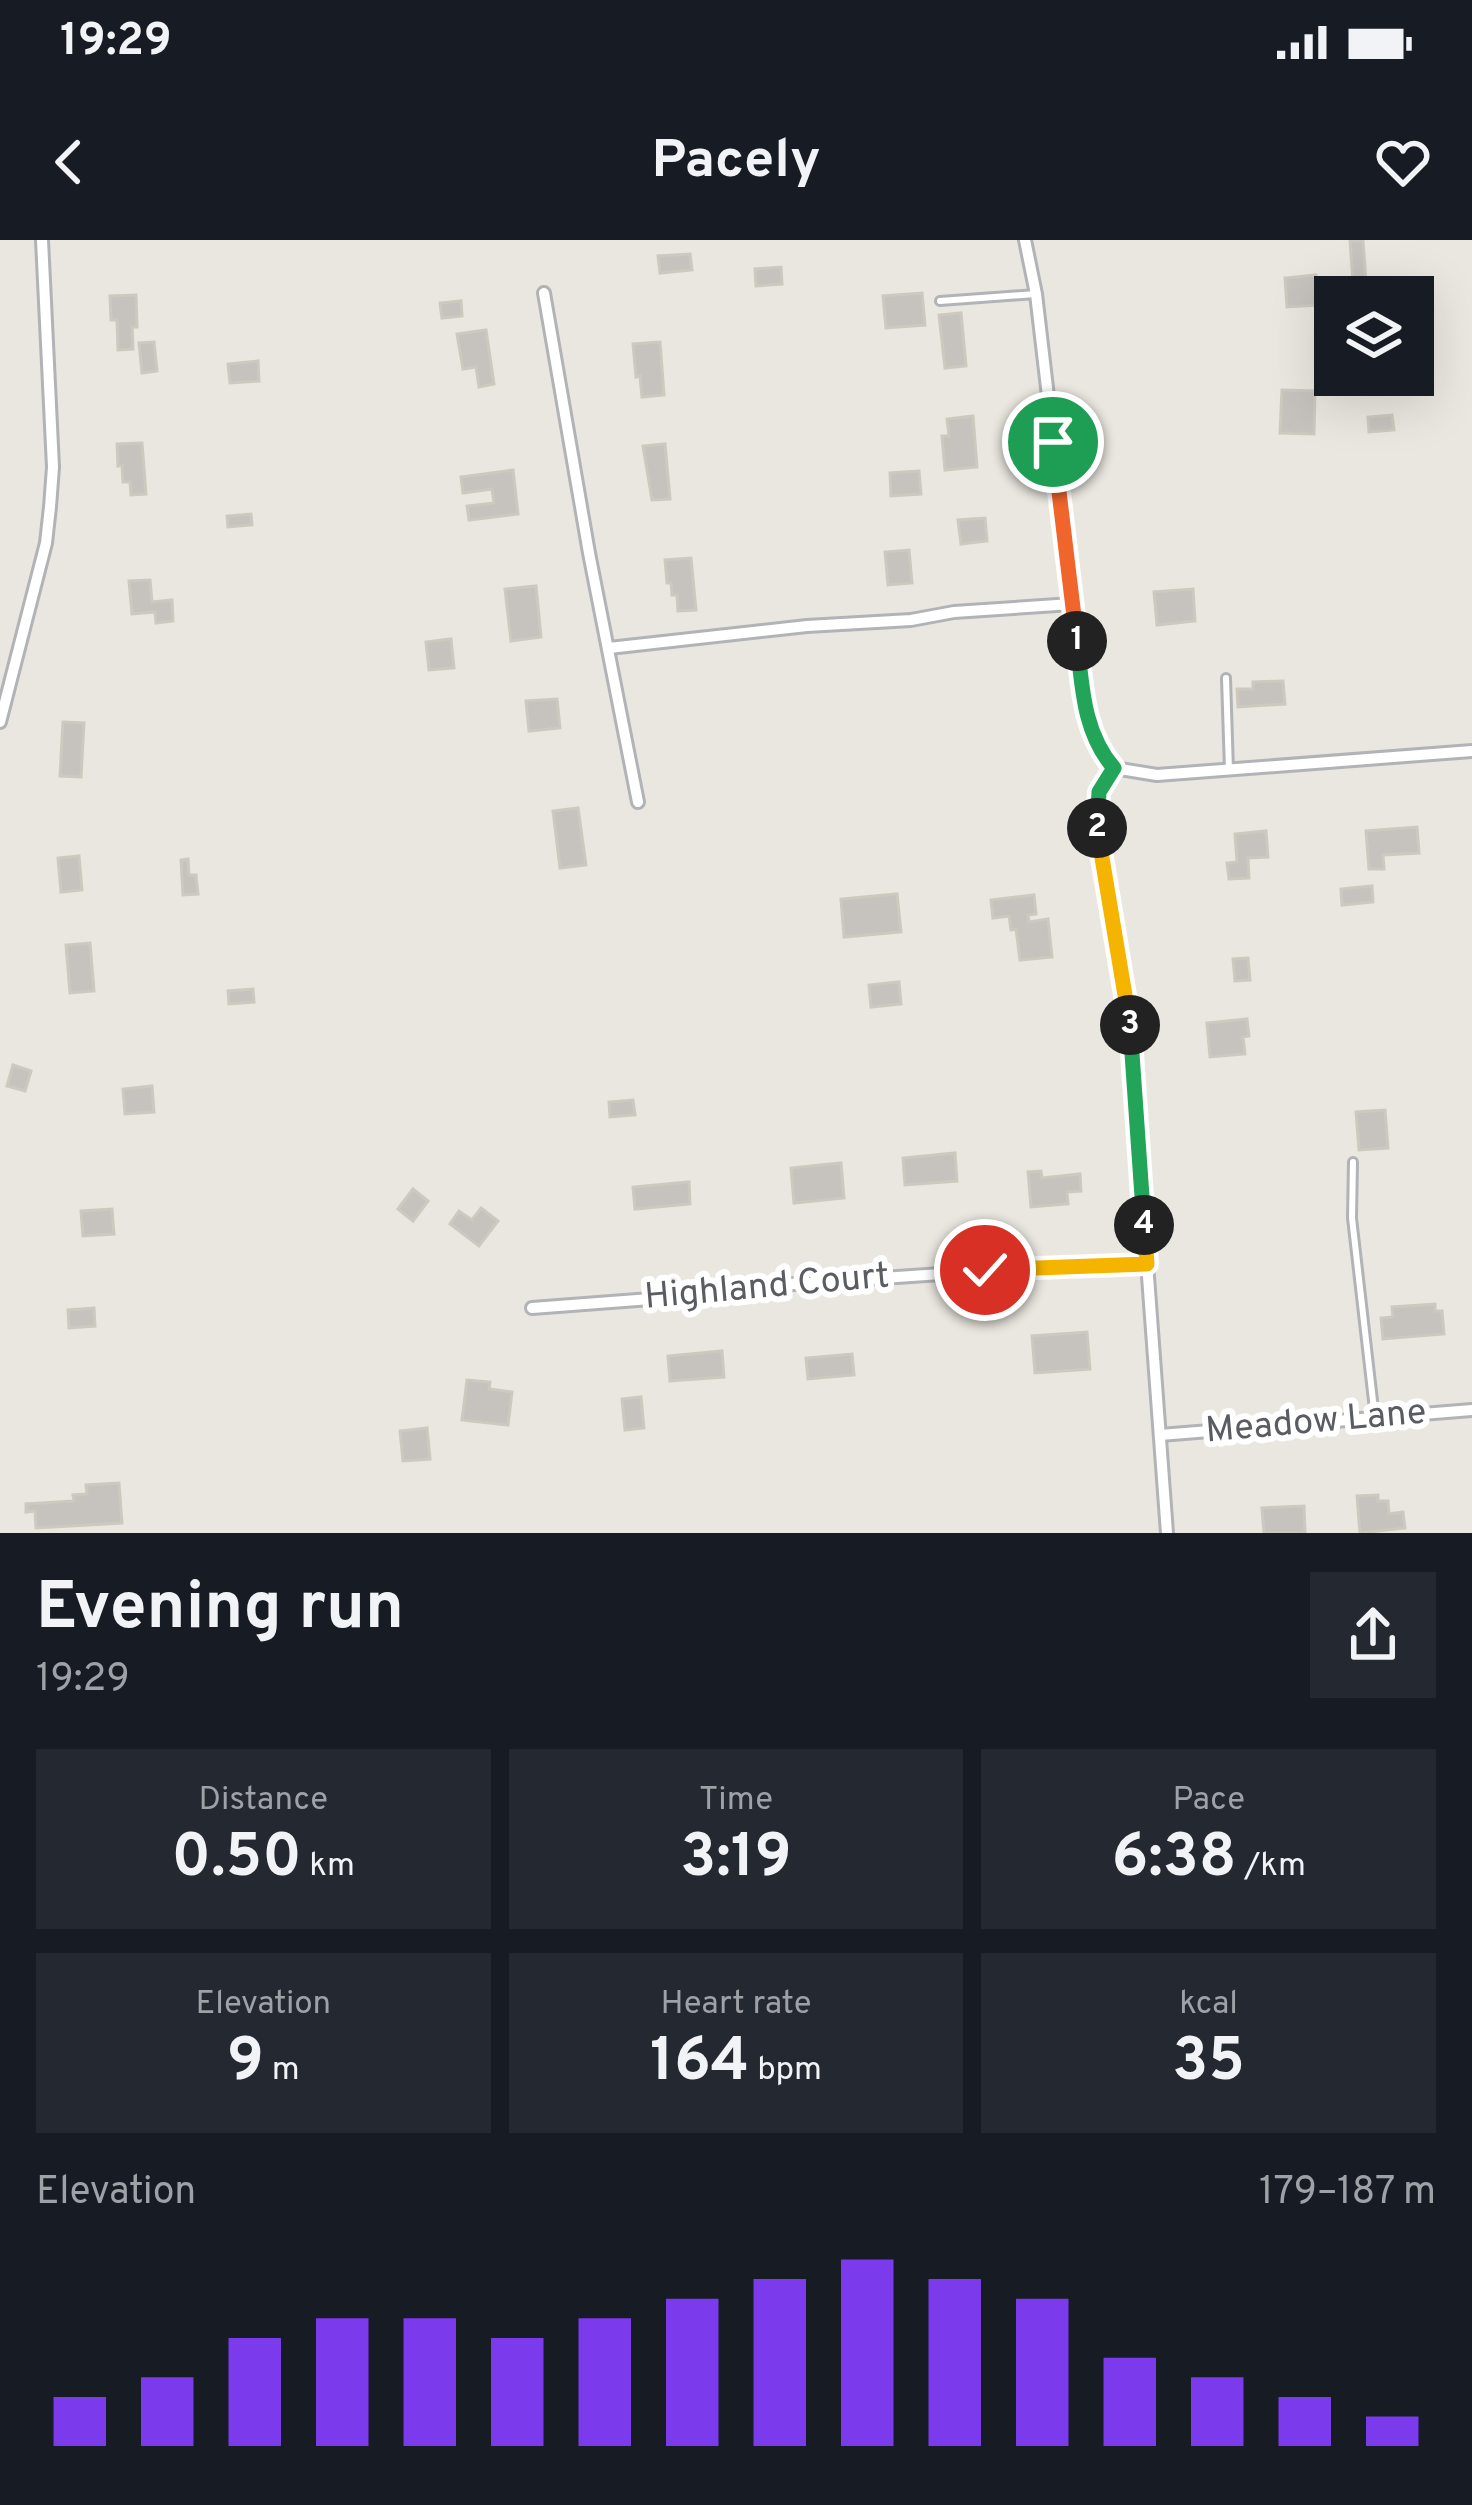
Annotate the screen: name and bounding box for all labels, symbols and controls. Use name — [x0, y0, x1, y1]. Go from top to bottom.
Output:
text: 19:29 — [60, 14, 172, 71]
text: Pacely — [651, 128, 821, 197]
icon: back — [36, 129, 102, 195]
icon: heart — [1370, 129, 1436, 195]
map controls — [1314, 276, 1434, 396]
button: layers — [1314, 276, 1434, 396]
pin — [1002, 391, 1104, 493]
icon: arrive — [1020, 409, 1086, 475]
pin: 1 — [1047, 611, 1107, 671]
text: 1 — [1070, 620, 1084, 662]
pin: 2 — [1067, 798, 1127, 858]
text: 2 — [1087, 807, 1107, 849]
pin: 3 — [1100, 995, 1160, 1055]
text: 3 — [1120, 1004, 1140, 1046]
pin: 4 — [1114, 1195, 1174, 1255]
text: 4 — [1133, 1204, 1155, 1246]
pin — [934, 1219, 1036, 1321]
icon: check — [952, 1237, 1018, 1303]
street label: Highland Court — [643, 1254, 891, 1322]
street label: Meadow Lane — [1204, 1390, 1428, 1456]
text: Evening run — [36, 1569, 404, 1652]
button: share — [1310, 1572, 1436, 1698]
text: 19:29 — [36, 1656, 130, 1705]
text: Distance — [199, 1780, 328, 1822]
text: Time — [699, 1780, 773, 1822]
text: Pace — [1172, 1780, 1245, 1822]
text: 0.50 — [172, 1822, 302, 1898]
text: 3:19 — [680, 1822, 792, 1898]
text: 6:38 — [1111, 1822, 1237, 1898]
text: km — [302, 1846, 355, 1888]
text: /km — [1237, 1846, 1306, 1888]
text: Elevation — [196, 1984, 331, 2026]
text: Heart rate — [660, 1984, 812, 2026]
text: kcal — [1179, 1984, 1238, 2026]
text: 9 — [227, 2026, 264, 2102]
text: 164 — [650, 2026, 749, 2102]
text: 35 — [1172, 2026, 1245, 2102]
text: m — [264, 2050, 300, 2092]
text: bpm — [749, 2050, 822, 2092]
text: Elevation — [36, 2169, 196, 2218]
text: 179–187 m — [1259, 2169, 1436, 2218]

